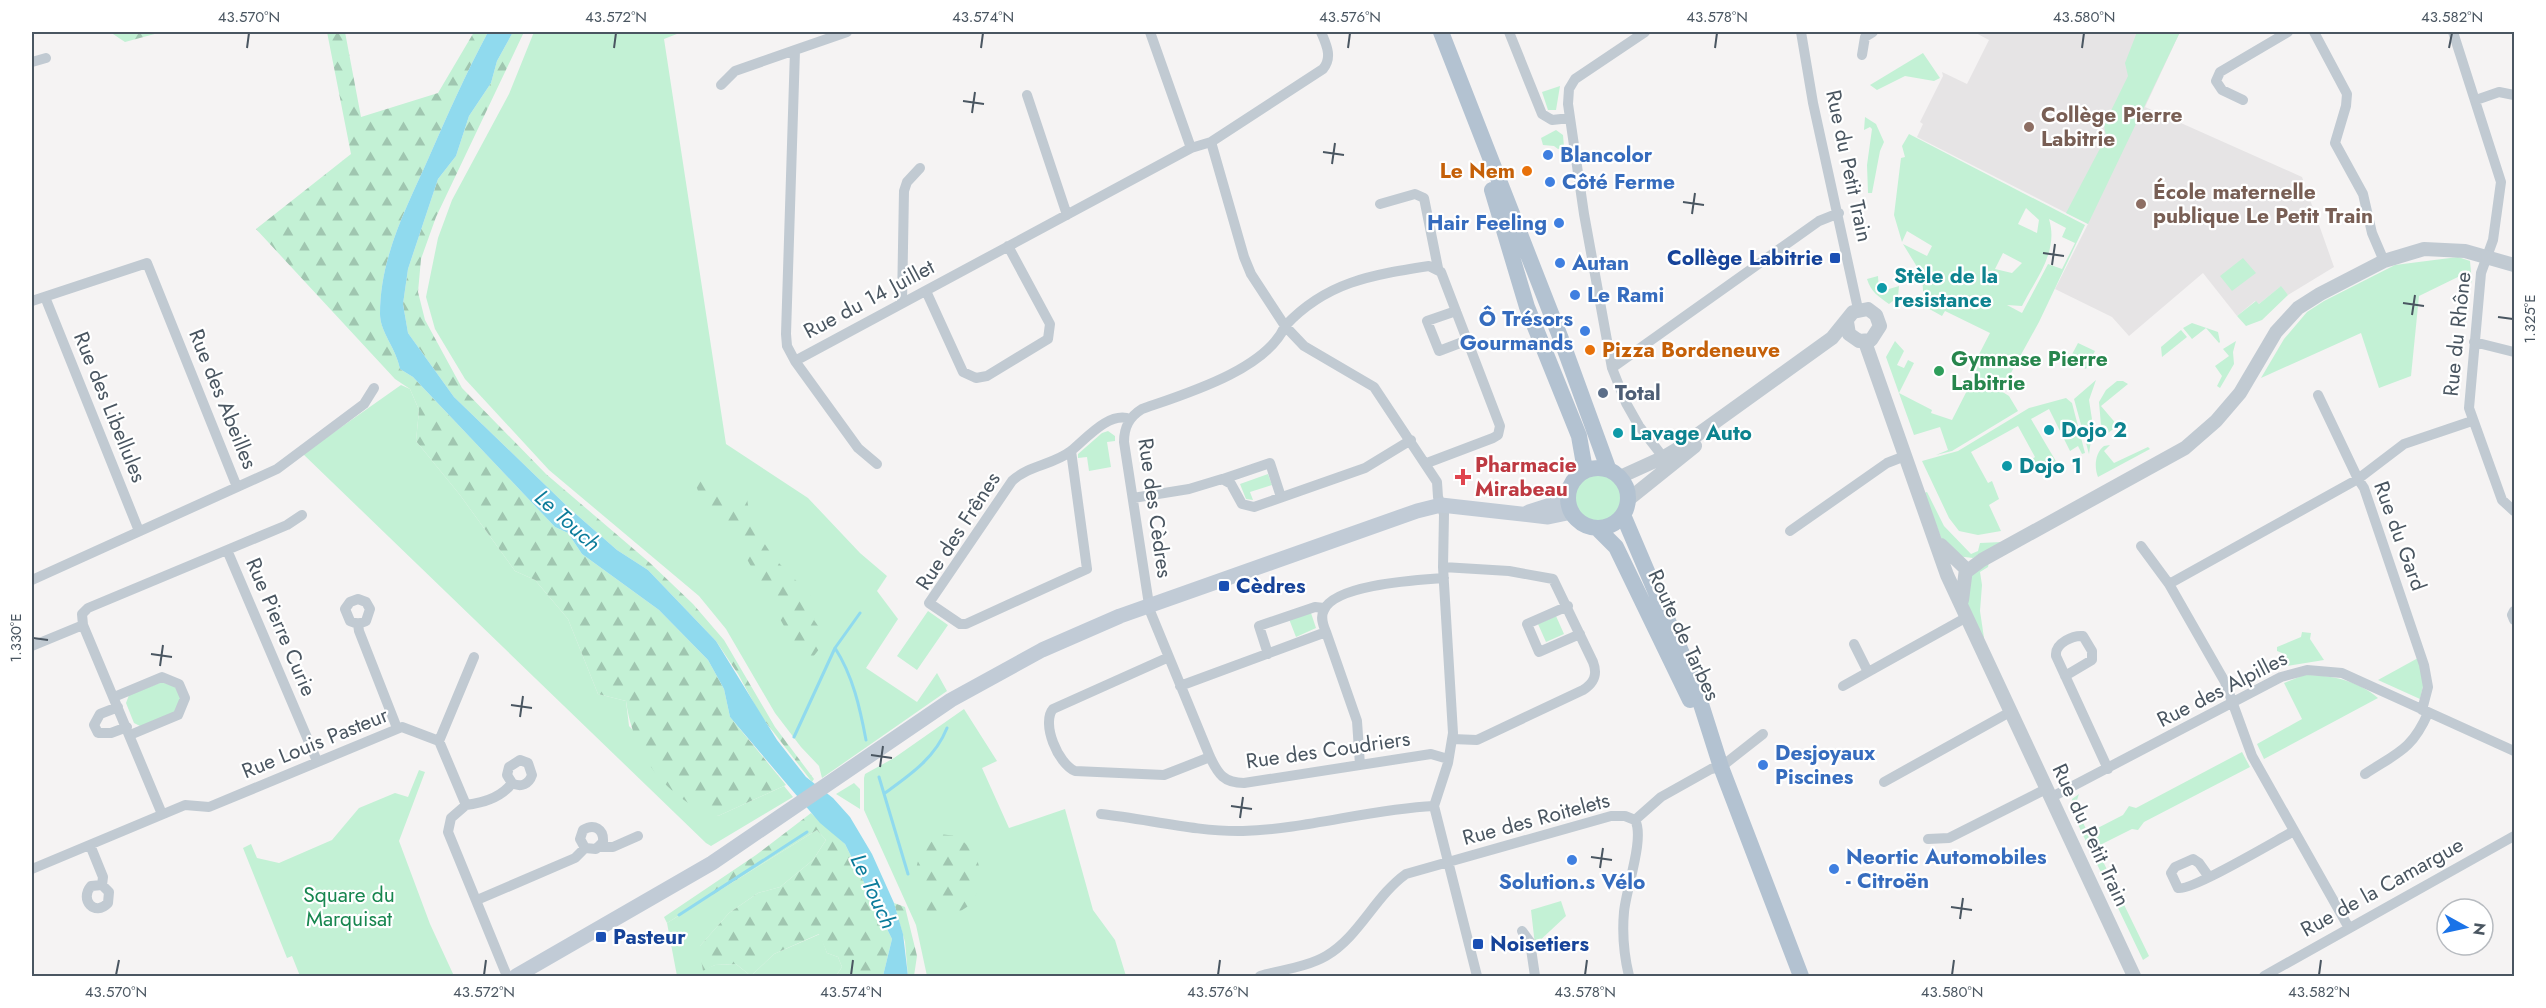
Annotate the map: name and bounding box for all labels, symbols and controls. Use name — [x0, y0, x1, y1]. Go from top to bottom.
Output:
text: 43.570°N — [218, 6, 280, 28]
text: 43.572°N — [585, 6, 647, 28]
text: 43.574°N — [952, 6, 1014, 28]
text: 43.576°N — [1319, 6, 1381, 28]
text: 43.578°N — [1686, 6, 1748, 28]
text: 43.580°N — [2053, 6, 2115, 28]
text: 43.582°N — [2421, 6, 2483, 28]
street label: Rue du Petit Train — [1818, 87, 1880, 245]
place label: Collège Pierre Labitrie — [2041, 100, 2183, 154]
marker: Collège Pierre Labitrie — [2022, 120, 2036, 134]
place label: Blancolor — [1560, 140, 1653, 170]
marker: Blancolor — [1541, 148, 1555, 162]
place label: Le Nem — [1440, 156, 1515, 186]
marker: Le Nem — [1520, 164, 1534, 178]
place label: Côté Ferme — [1562, 167, 1675, 197]
marker: Côté Ferme — [1543, 175, 1557, 189]
place label: École maternelle publique Le Petit Train — [2153, 177, 2373, 231]
marker: École maternelle publique Le Petit Train — [2134, 197, 2148, 211]
place label: Hair Feeling — [1427, 208, 1547, 238]
marker: Hair Feeling — [1552, 216, 1566, 230]
place label: Collège Labitrie — [1667, 243, 1823, 273]
place label: Autan — [1571, 248, 1629, 278]
marker: Collège Labitrie — [1828, 251, 1842, 265]
street label: Rue du 14 Juillet — [798, 252, 940, 346]
marker: Autan — [1553, 256, 1567, 270]
place label: Stèle de la resistance — [1894, 261, 1998, 315]
street label: Rue du Rhône — [2436, 270, 2478, 398]
place label: Le Rami — [1587, 280, 1664, 310]
marker: Stèle de la resistance — [1875, 281, 1889, 295]
marker: Le Rami — [1568, 288, 1582, 302]
text: 1.325°E — [2519, 295, 2541, 343]
place label: Ô Trésors Gourmands — [1460, 304, 1573, 358]
marker: Ô Trésors Gourmands — [1578, 324, 1592, 338]
street label: Rue des Abeilles — [181, 325, 265, 473]
street label: Rue des Libellules — [66, 327, 154, 487]
place label: Pizza Bordeneuve — [1602, 335, 1780, 365]
marker: Pizza Bordeneuve — [1583, 343, 1597, 357]
place label: Gymnase Pierre Labitrie — [1951, 344, 2108, 398]
marker: Gymnase Pierre Labitrie — [1932, 364, 1946, 378]
place label: Total — [1615, 378, 1661, 408]
marker: Total — [1596, 386, 1610, 400]
place label: Dojo 2 — [2061, 415, 2127, 445]
place label: Lavage Auto — [1630, 418, 1752, 448]
marker: Dojo 2 — [2042, 423, 2056, 437]
marker: Lavage Auto — [1611, 426, 1625, 440]
street label: Rue des Cèdres — [1130, 436, 1180, 580]
place label: Pharmacie Mirabeau — [1475, 450, 1577, 504]
place label: Dojo 1 — [2019, 451, 2082, 481]
marker: Dojo 1 — [2000, 459, 2014, 473]
street label: Rue des Frênes — [909, 466, 1007, 596]
marker: Pharmacie Mirabeau — [1456, 470, 1470, 484]
street label: Rue du Gard — [2366, 477, 2434, 595]
water label: Le Touch — [528, 482, 608, 558]
street label: Rue Pierre Curie — [238, 553, 324, 701]
street label: Route de Tarbes — [1640, 564, 1728, 706]
place label: Cèdres — [1236, 571, 1306, 601]
marker: Cèdres — [1217, 579, 1231, 593]
text: 1.330°E — [5, 613, 27, 663]
street label: Rue des Alpilles — [2152, 643, 2292, 735]
street label: Rue Louis Pasteur — [237, 700, 393, 786]
street label: Rue des Coudriers — [1244, 724, 1412, 776]
place label: Desjoyaux Piscines — [1775, 738, 1876, 792]
marker: Desjoyaux Piscines — [1756, 758, 1770, 772]
street label: Rue du Petit Train — [2045, 759, 2137, 911]
street label: Rue des Roitelets — [1459, 785, 1613, 853]
street label: Rue de la Camargue — [2295, 830, 2469, 944]
place label: Neortic Automobiles - Citroën — [1846, 842, 2047, 896]
water label: Le Touch — [843, 848, 905, 934]
marker: Solution.s Vélo — [1565, 853, 1579, 867]
marker: Neortic Automobiles - Citroën — [1827, 862, 1841, 876]
place label: Solution.s Vélo — [1499, 867, 1645, 897]
park label: Square du Marquisat — [303, 880, 395, 934]
north arrow — [2435, 897, 2495, 957]
text: N — [2467, 921, 2492, 937]
place label: Pasteur — [613, 922, 686, 952]
place label: Noisetiers — [1490, 929, 1590, 959]
marker: Pasteur — [594, 930, 608, 944]
marker: Noisetiers — [1471, 937, 1485, 951]
text: 43.570°N — [85, 981, 147, 1003]
text: 43.572°N — [453, 981, 515, 1003]
text: 43.574°N — [820, 981, 882, 1003]
text: 43.576°N — [1187, 981, 1249, 1003]
text: 43.578°N — [1554, 981, 1616, 1003]
text: 43.580°N — [1921, 981, 1983, 1003]
text: 43.582°N — [2288, 981, 2350, 1003]

